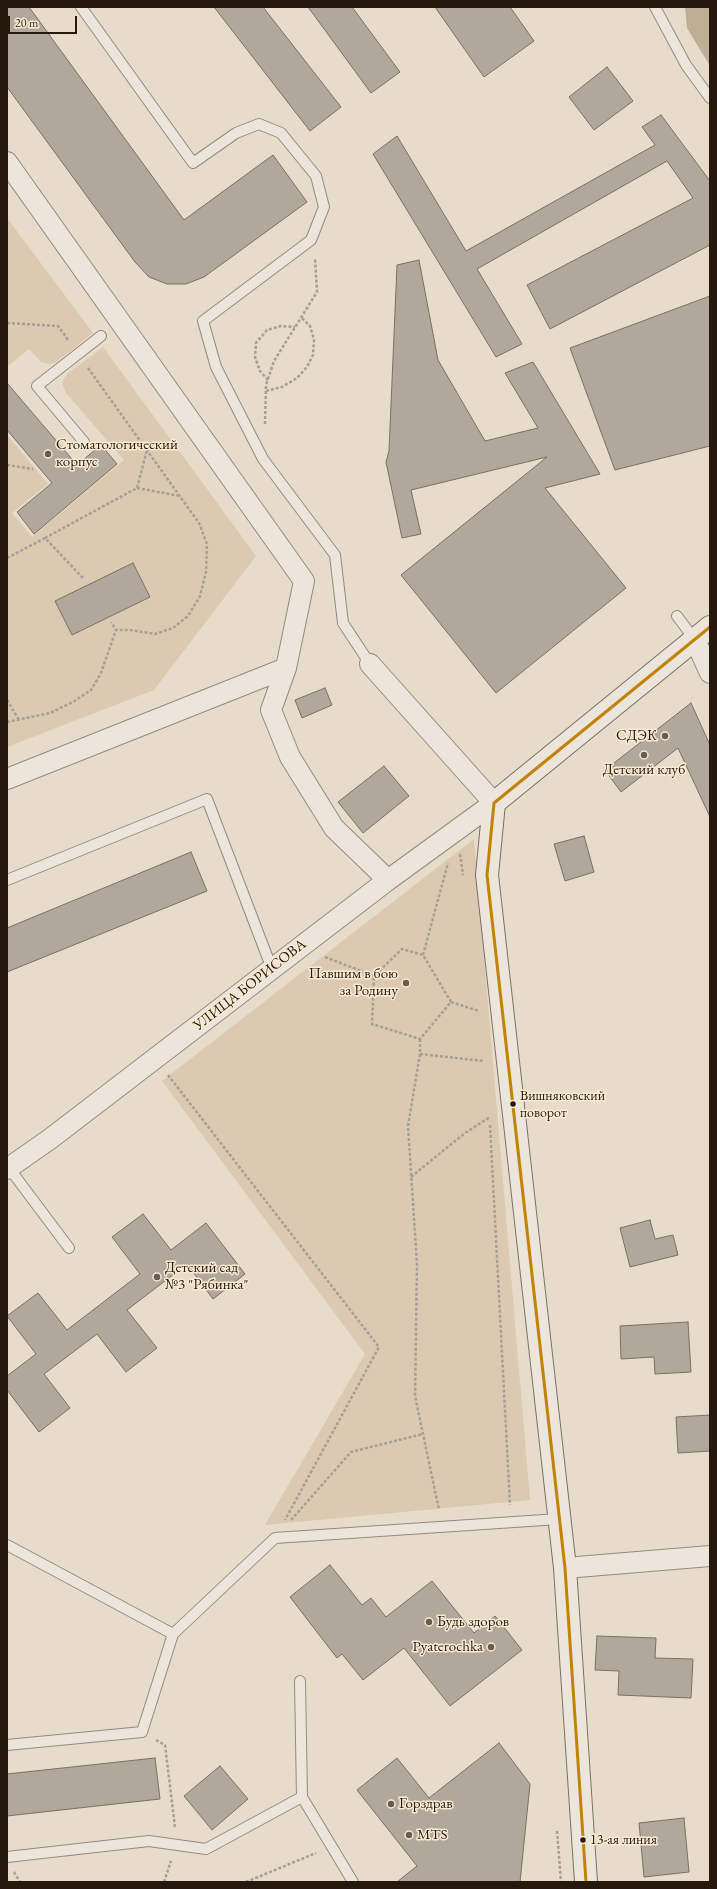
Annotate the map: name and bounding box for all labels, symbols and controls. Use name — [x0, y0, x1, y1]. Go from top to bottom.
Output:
scale bar — [10, 8, 79, 34]
text: 20 m — [15, 15, 38, 31]
place label: Стоматологический корпус — [56, 436, 178, 471]
marker: Стоматологический корпус — [43, 449, 53, 459]
place label: СДЭК — [616, 727, 657, 745]
marker: СДЭК — [660, 731, 670, 741]
marker: Детский клуб — [639, 750, 649, 760]
place label: Детский клуб — [603, 761, 685, 779]
street label: УЛИЦА БОРИСОВА — [190, 935, 310, 1035]
place label: Павшим в бою за Родину — [309, 965, 398, 1000]
marker: Павшим в бою за Родину — [401, 978, 411, 988]
place label: Вишняковский поворот — [520, 1088, 605, 1120]
marker: Вишняковский поворот — [508, 1099, 518, 1109]
place label: Детский сад №3 "Рябинка" — [165, 1259, 248, 1294]
marker: Детский сад №3 "Рябинка" — [152, 1272, 162, 1282]
place label: Будь здоров — [437, 1613, 509, 1631]
marker: Будь здоров — [424, 1617, 434, 1627]
place label: Pyaterochka — [413, 1638, 483, 1656]
marker: Pyaterochka — [486, 1642, 496, 1652]
place label: Горздрав — [399, 1795, 453, 1813]
marker: Горздрав — [386, 1799, 396, 1809]
place label: MTS — [417, 1826, 448, 1844]
marker: MTS — [404, 1830, 414, 1840]
place label: 13-ая линия — [590, 1832, 657, 1848]
marker: 13-ая линия — [578, 1835, 588, 1845]

